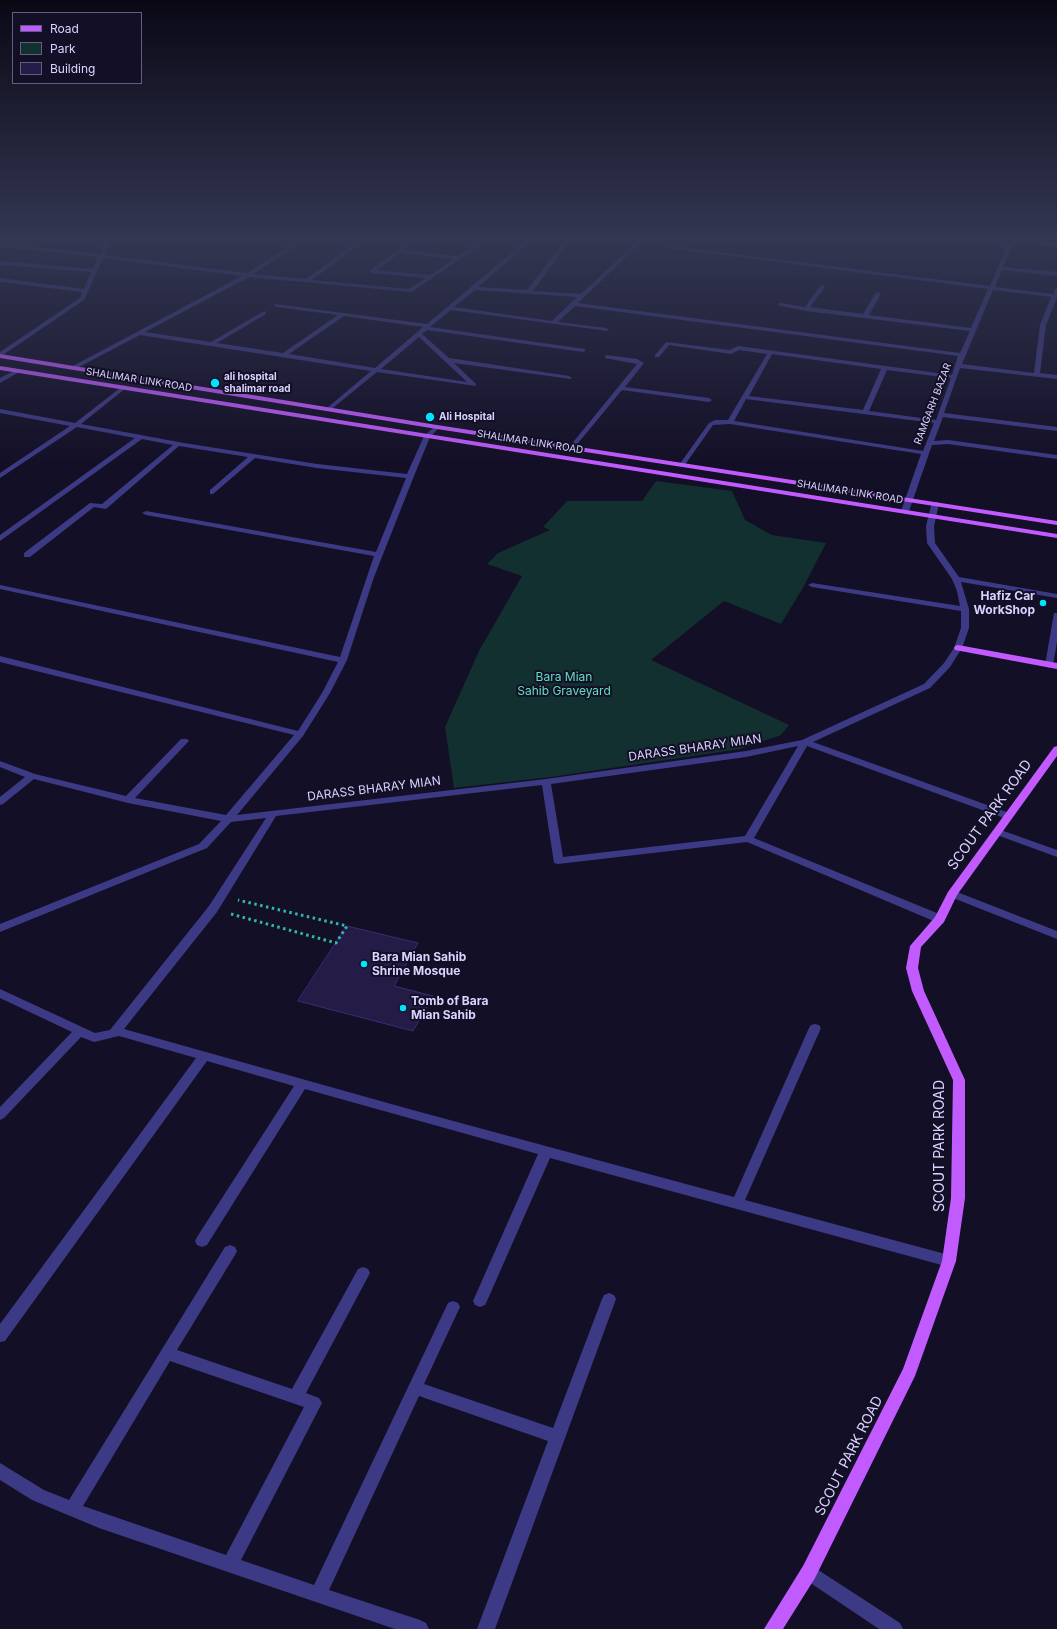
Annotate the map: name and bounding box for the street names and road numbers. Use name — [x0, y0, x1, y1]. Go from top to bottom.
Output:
street label: RAMGARH BAZAR — [912, 362, 954, 446]
street label: SHALIMAR LINK ROAD — [85, 366, 193, 394]
street label: SHALIMAR LINK ROAD — [476, 428, 584, 456]
street label: SHALIMAR LINK ROAD — [796, 478, 904, 506]
street label: DARASS BHARAY MIAN — [627, 732, 763, 764]
street label: SCOUT PARK ROAD — [944, 757, 1036, 873]
street label: DARASS BHARAY MIAN — [306, 774, 442, 804]
street label: SCOUT PARK ROAD — [932, 1080, 948, 1212]
street label: SCOUT PARK ROAD — [812, 1393, 886, 1519]

